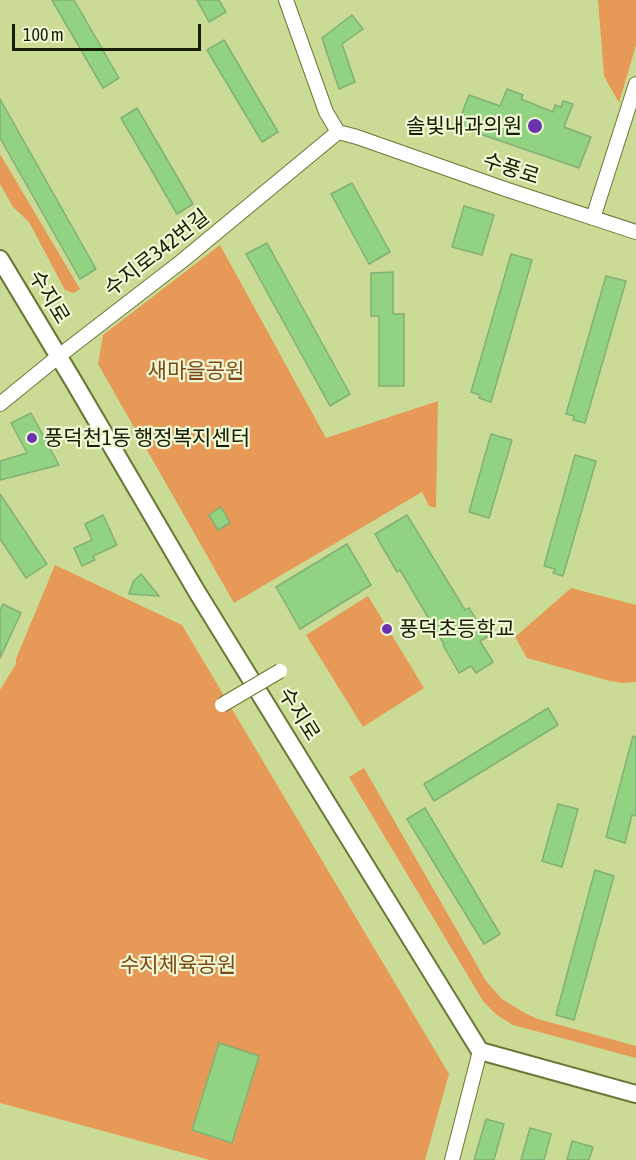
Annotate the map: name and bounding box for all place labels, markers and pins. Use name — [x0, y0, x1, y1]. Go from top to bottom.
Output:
place label: 솔빛내과의원 — [406, 113, 522, 139]
marker: 솔빛내과의원 — [526, 117, 544, 135]
place label: 풍덕천1동 행정복지센터 — [44, 425, 250, 451]
marker: 풍덕천1동 행정복지센터 — [25, 431, 39, 445]
place label: 풍덕초등학교 — [399, 616, 515, 642]
marker: 풍덕초등학교 — [380, 622, 394, 636]

